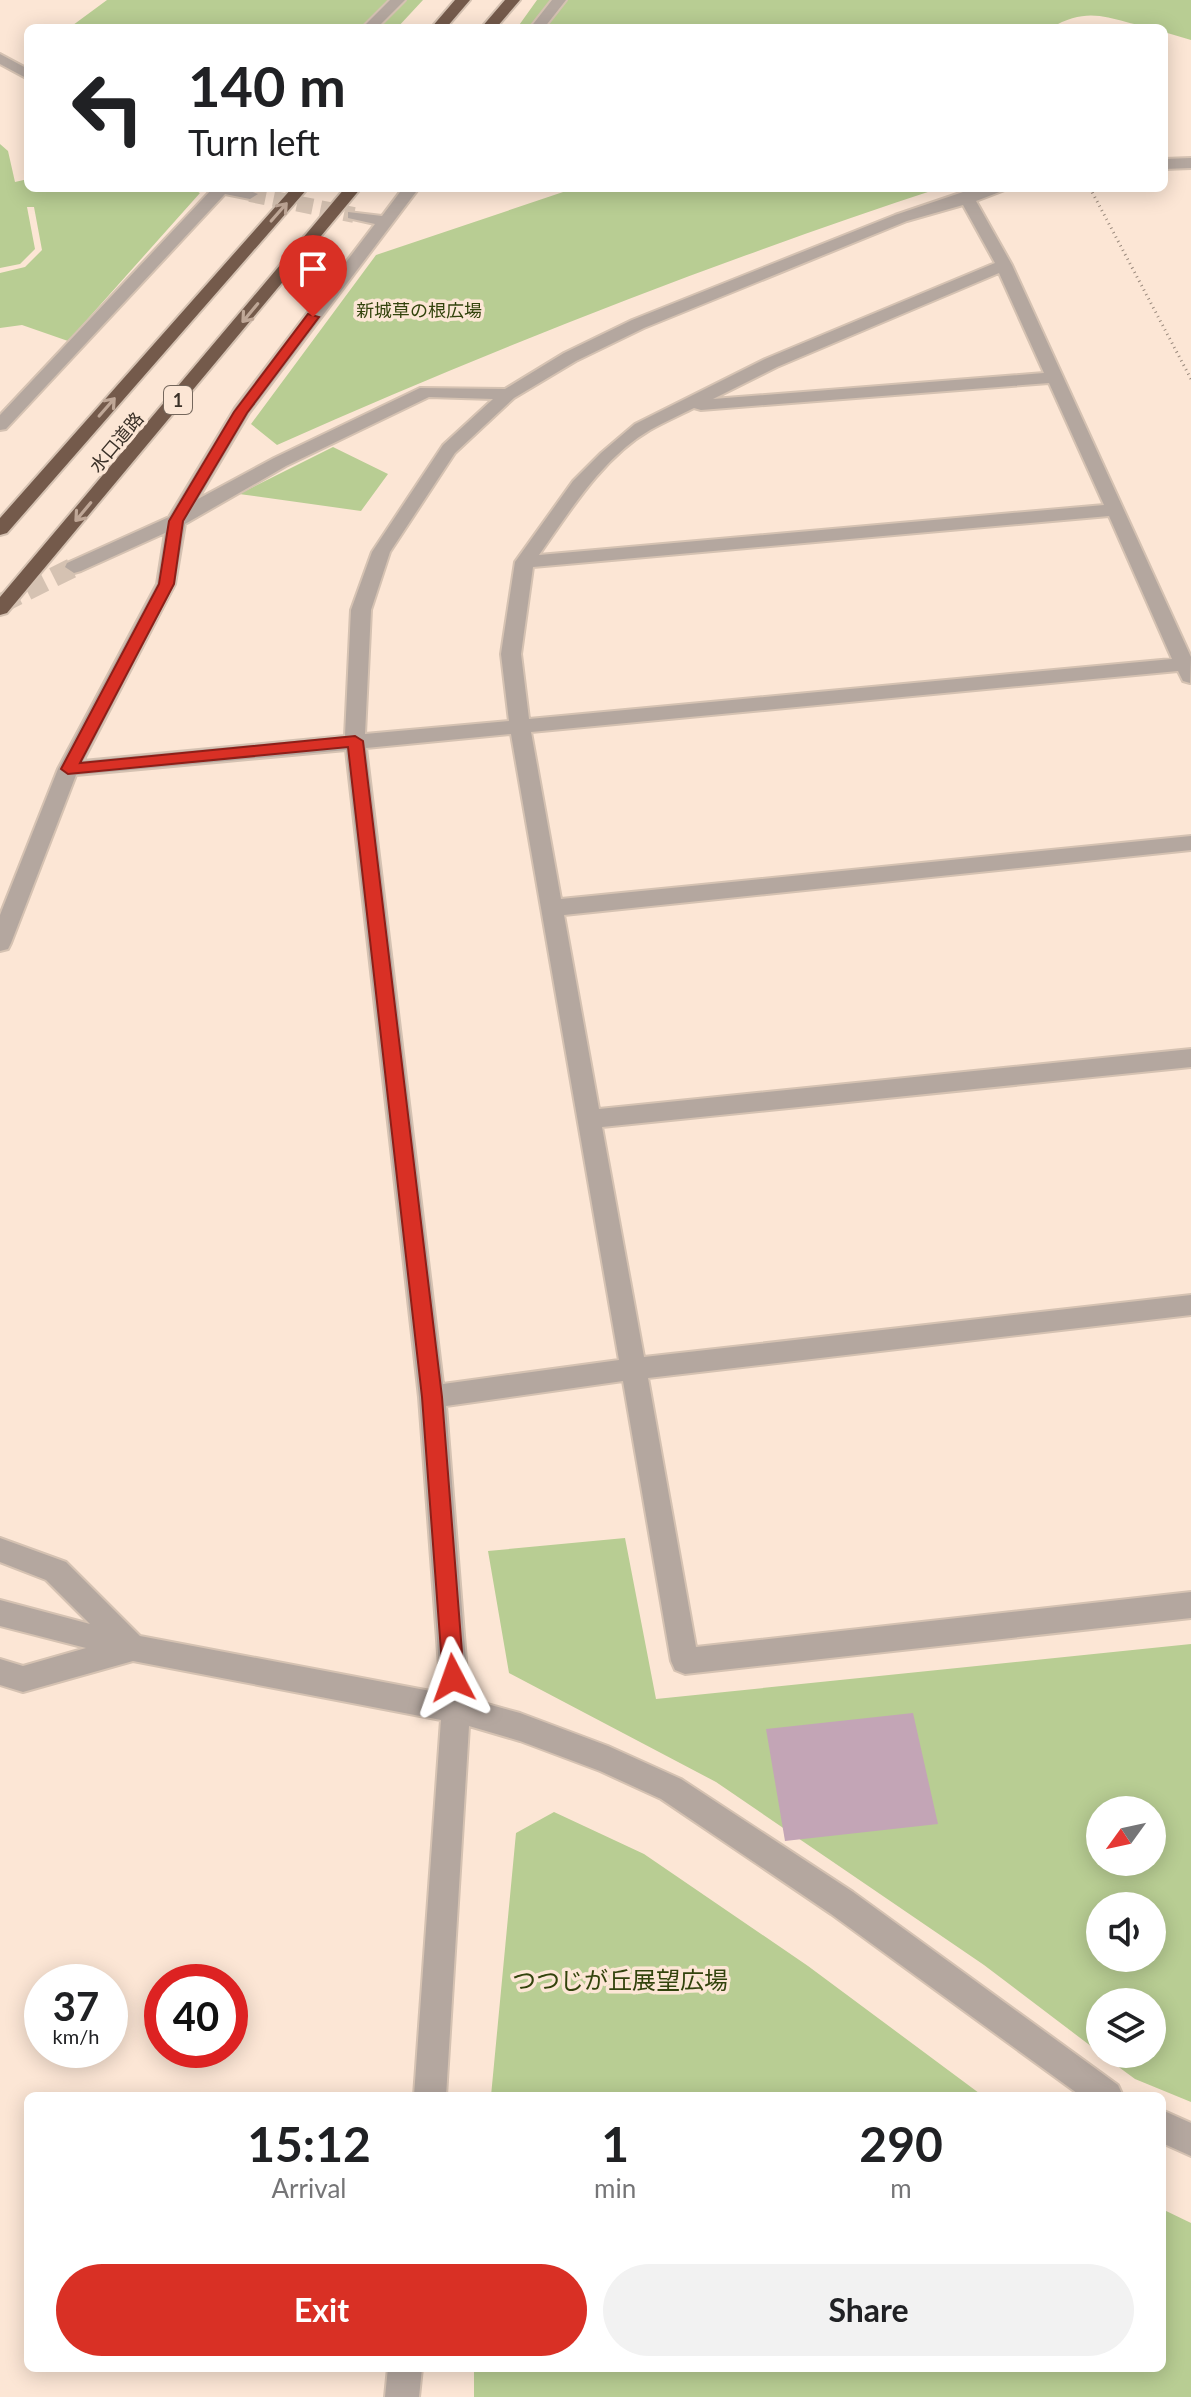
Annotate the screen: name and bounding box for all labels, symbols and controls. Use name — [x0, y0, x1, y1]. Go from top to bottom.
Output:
text: 140 m — [188, 52, 346, 119]
icon: left — [56, 56, 160, 160]
text: Turn left — [188, 120, 320, 164]
one-way arrow — [270, 202, 288, 222]
pin — [279, 235, 347, 317]
icon: arrive — [291, 247, 335, 291]
park label: 新城草の根広場 — [356, 299, 482, 321]
one-way arrow — [241, 302, 259, 323]
road number: 1 — [164, 386, 192, 414]
one-way arrow — [98, 397, 116, 417]
street label: 水口道路 — [84, 407, 148, 477]
one-way arrow — [74, 502, 92, 522]
position arrow — [411, 1636, 495, 1720]
north arrow — [1086, 1796, 1166, 1876]
map controls — [1086, 1796, 1166, 2068]
button: sound — [1086, 1892, 1166, 1972]
speed limit sign: 40 — [144, 1964, 248, 2068]
park label: つつじが丘展望広場 — [512, 1965, 728, 1994]
text: 37 — [53, 1982, 99, 2030]
button: layers — [1086, 1988, 1166, 2068]
text: km/h — [53, 2024, 99, 2048]
text: 15:12 — [247, 2115, 371, 2172]
text: 1 — [601, 2115, 629, 2172]
text: 290 — [859, 2115, 943, 2172]
text: Arrival — [272, 2172, 346, 2204]
text: min — [594, 2172, 636, 2204]
text: m — [890, 2172, 912, 2204]
button: Exit — [56, 2264, 587, 2356]
button: Share — [603, 2264, 1134, 2356]

